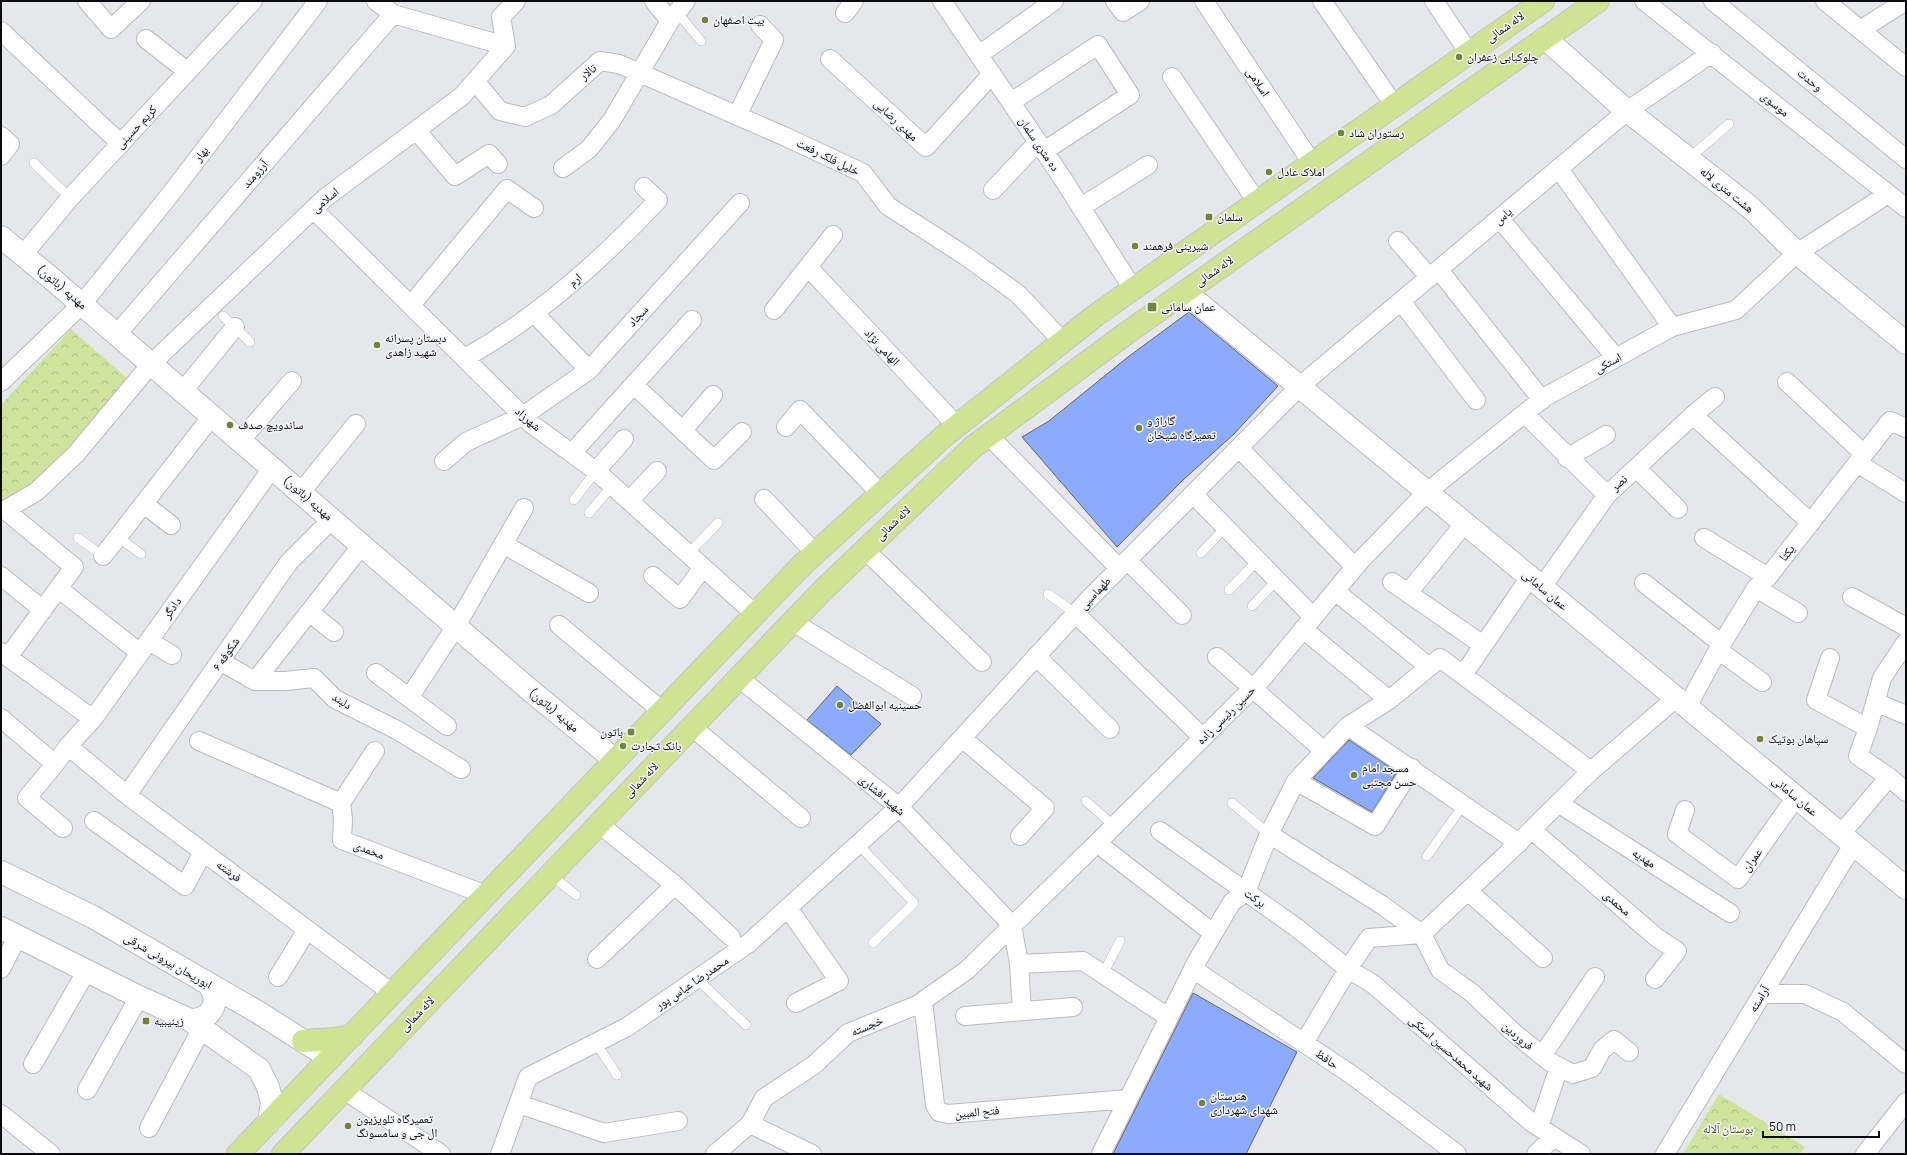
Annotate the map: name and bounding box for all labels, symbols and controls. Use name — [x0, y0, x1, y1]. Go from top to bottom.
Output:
street label: لاله شمالی — [1482, 7, 1527, 46]
place label: بيت اصفهان — [713, 11, 764, 28]
marker: بيت اصفهان — [700, 15, 710, 25]
place label: چلوکبابی زعفران — [1467, 48, 1539, 65]
marker: چلوکبابی زعفران — [1454, 52, 1464, 62]
street label: تالار — [575, 59, 600, 85]
street label: اسلامی — [1242, 64, 1274, 100]
street label: وحدت — [1794, 64, 1827, 95]
street label: موسوی — [1758, 87, 1793, 120]
street label: مهدی رضایی — [870, 95, 922, 145]
street label: کریم حسینی — [111, 101, 160, 152]
street label: ده متری سلمان — [1015, 113, 1064, 174]
place label: رستوران شاد — [1349, 124, 1405, 141]
marker: رستوران شاد — [1336, 128, 1346, 138]
street label: خلیل فلک رفعت — [794, 134, 863, 179]
street label: بهار — [189, 142, 212, 166]
street label: آرزومند — [238, 155, 272, 191]
place label: املاک عادل — [1277, 163, 1325, 180]
street label: هشت متری لاله — [1697, 163, 1758, 217]
marker: املاک عادل — [1264, 167, 1274, 177]
street label: اسلامی — [307, 183, 342, 216]
street label: یاس — [1490, 203, 1516, 228]
place label: سلمان — [1217, 208, 1243, 225]
marker: سلمان — [1204, 212, 1214, 222]
place label: شیرینی فرهمند — [1143, 237, 1209, 254]
marker: شیرینی فرهمند — [1130, 241, 1140, 251]
street label: لاله شمالی — [1191, 251, 1236, 290]
street label: مهدیه (باتون) — [33, 261, 91, 313]
street label: ارم — [564, 269, 585, 290]
place label: عمان سامانی — [1161, 298, 1215, 315]
street label: سجاد — [623, 301, 652, 330]
marker: عمان سامانی — [1146, 301, 1158, 313]
street label: الهامی نژاد — [861, 324, 904, 369]
place label: دبستان پسرانه شهید زاهدی — [385, 329, 447, 360]
marker: دبستان پسرانه شهید زاهدی — [372, 340, 382, 350]
street label: استکی — [1591, 348, 1625, 377]
street label: شهرزاد — [512, 402, 545, 435]
place label: گاراژ و تعمیرگاه شیخان — [1147, 412, 1216, 443]
place label: ساندویچ صدف — [238, 416, 303, 433]
marker: ساندویچ صدف — [225, 420, 235, 430]
marker: گاراژ و تعمیرگاه شیخان — [1134, 423, 1144, 433]
street label: نصر — [1606, 470, 1631, 495]
street label: مهدیه (باتون) — [280, 471, 337, 524]
street label: لاله شمالی — [871, 501, 914, 544]
street label: یکتا — [1775, 541, 1799, 565]
street label: عمان سامانی — [1519, 566, 1572, 614]
street label: طهماسبی — [1075, 572, 1115, 613]
street label: دادگر — [158, 594, 185, 623]
street label: شکوفه ۶ — [208, 633, 243, 674]
street label: حسین رئیسی زاده — [1192, 681, 1259, 748]
street label: مهدیه (باتون) — [525, 684, 583, 736]
street label: دلبند — [329, 688, 355, 713]
place label: حسینیه ابوالفضل — [848, 696, 922, 713]
marker: حسینیه ابوالفضل — [835, 700, 845, 710]
place label: باتون — [600, 723, 623, 740]
marker: باتون — [626, 727, 636, 737]
place label: سپاهان بوتیک — [1768, 730, 1829, 747]
marker: سپاهان بوتیک — [1755, 734, 1765, 744]
place label: بانک تجارت — [631, 737, 681, 754]
marker: بانک تجارت — [618, 741, 628, 751]
street label: لاله شمالی — [619, 758, 662, 801]
place label: مسجد امام حسن مجتبی — [1362, 759, 1417, 790]
street label: شهید افشاری — [855, 770, 909, 819]
marker: مسجد امام حسن مجتبی — [1349, 770, 1359, 780]
street label: عمان سامانی — [1769, 772, 1822, 820]
street label: محمدی — [351, 836, 387, 863]
street label: مهدیه — [1629, 844, 1660, 872]
street label: عمران — [1737, 844, 1766, 875]
street label: فرشته — [213, 856, 245, 886]
street label: برکت — [1241, 884, 1270, 911]
street label: محمدی — [1600, 886, 1635, 919]
street label: ابوریحان بیرونی شرقی — [121, 928, 216, 993]
street label: محمدرضا عباس پور — [651, 952, 732, 1014]
street label: آراسته — [1744, 982, 1774, 1015]
street label: لاله شمالی — [395, 992, 438, 1035]
street label: خجسته — [848, 1011, 886, 1040]
street label: شهید محمدحسین استکی — [1405, 1011, 1497, 1094]
place label: زینیبیه — [154, 1012, 184, 1029]
marker: زینیبیه — [141, 1016, 151, 1026]
street label: فروردین — [1499, 1017, 1538, 1054]
street label: حافظ — [1312, 1045, 1343, 1073]
place label: هنرستان شهدای شهرداری — [1210, 1087, 1278, 1118]
marker: هنرستان شهدای شهرداری — [1197, 1098, 1207, 1108]
street label: فتح المبین — [954, 1101, 1000, 1122]
place label: تعمیرگاه تلویزیون ال جی و سامسونگ — [356, 1110, 437, 1141]
scale bar — [1763, 1113, 1879, 1139]
text: 50 m — [1769, 1118, 1796, 1135]
park label: بوستان آلاله — [1703, 1120, 1753, 1137]
marker: تعمیرگاه تلویزیون ال جی و سامسونگ — [343, 1121, 353, 1131]

